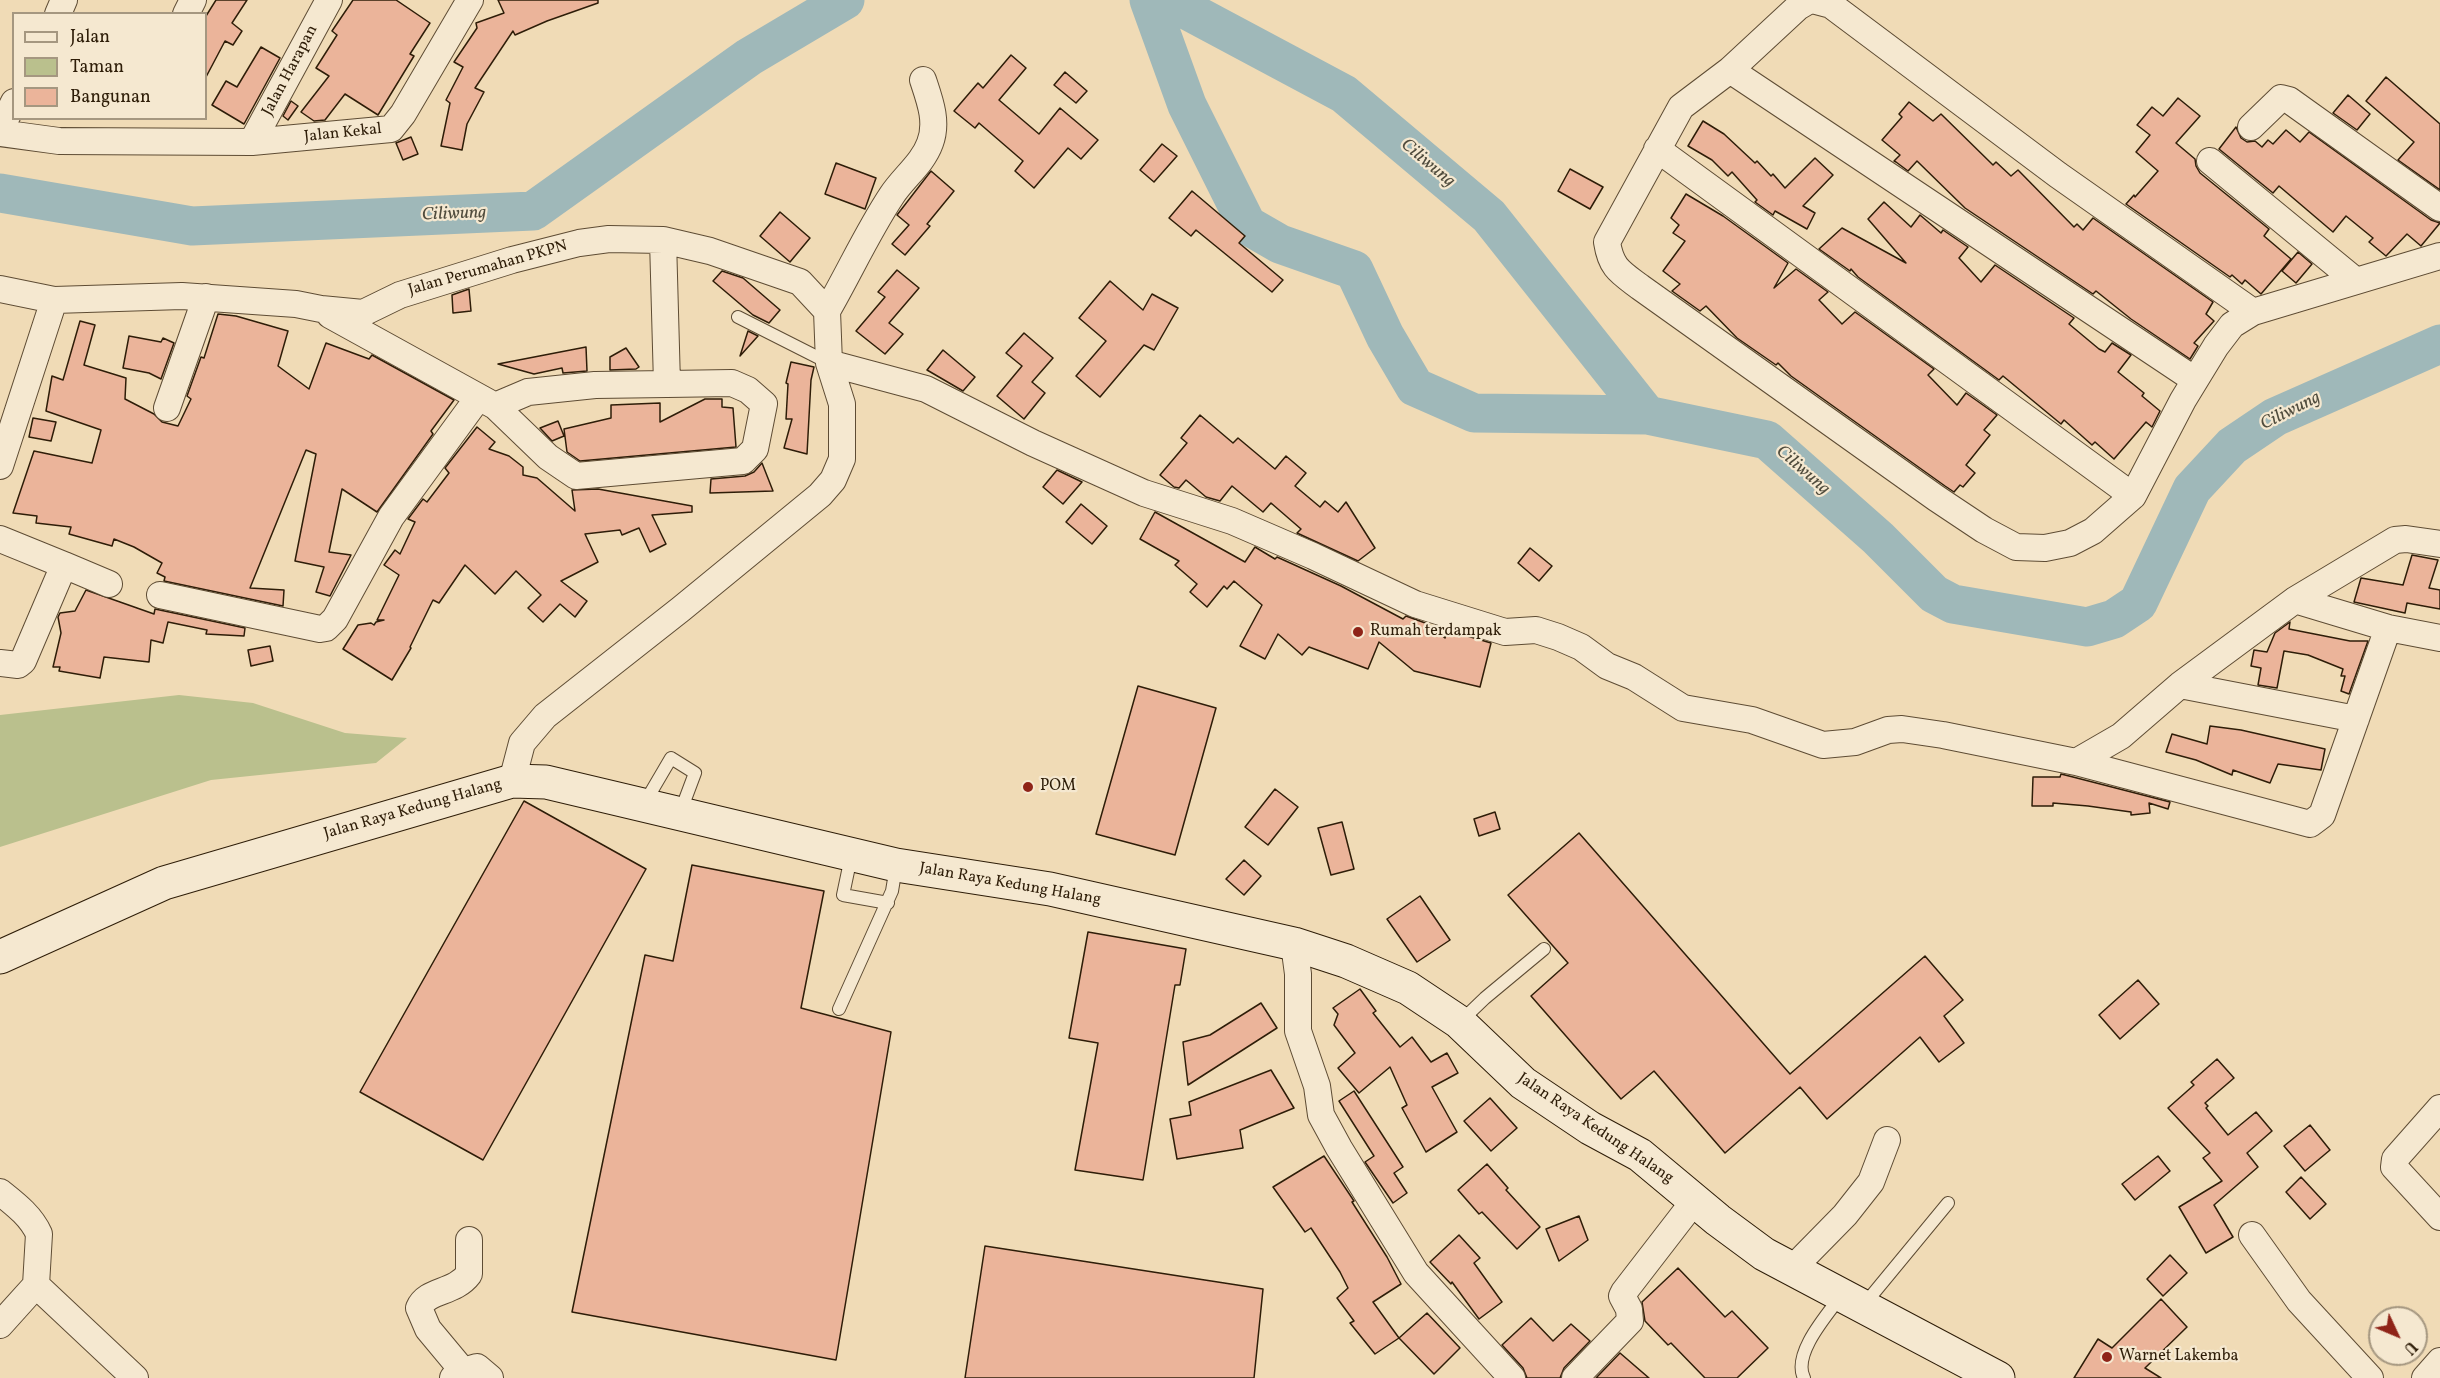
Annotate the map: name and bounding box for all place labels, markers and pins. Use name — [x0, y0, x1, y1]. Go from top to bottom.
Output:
place label: Rumah terdampak — [1370, 622, 1502, 642]
marker: Rumah terdampak — [1351, 625, 1365, 639]
place label: POM — [1040, 777, 1076, 797]
marker: POM — [1021, 780, 1035, 794]
place label: Warnet Lakemba — [2119, 1347, 2238, 1367]
marker: Warnet Lakemba — [2100, 1350, 2114, 1364]

